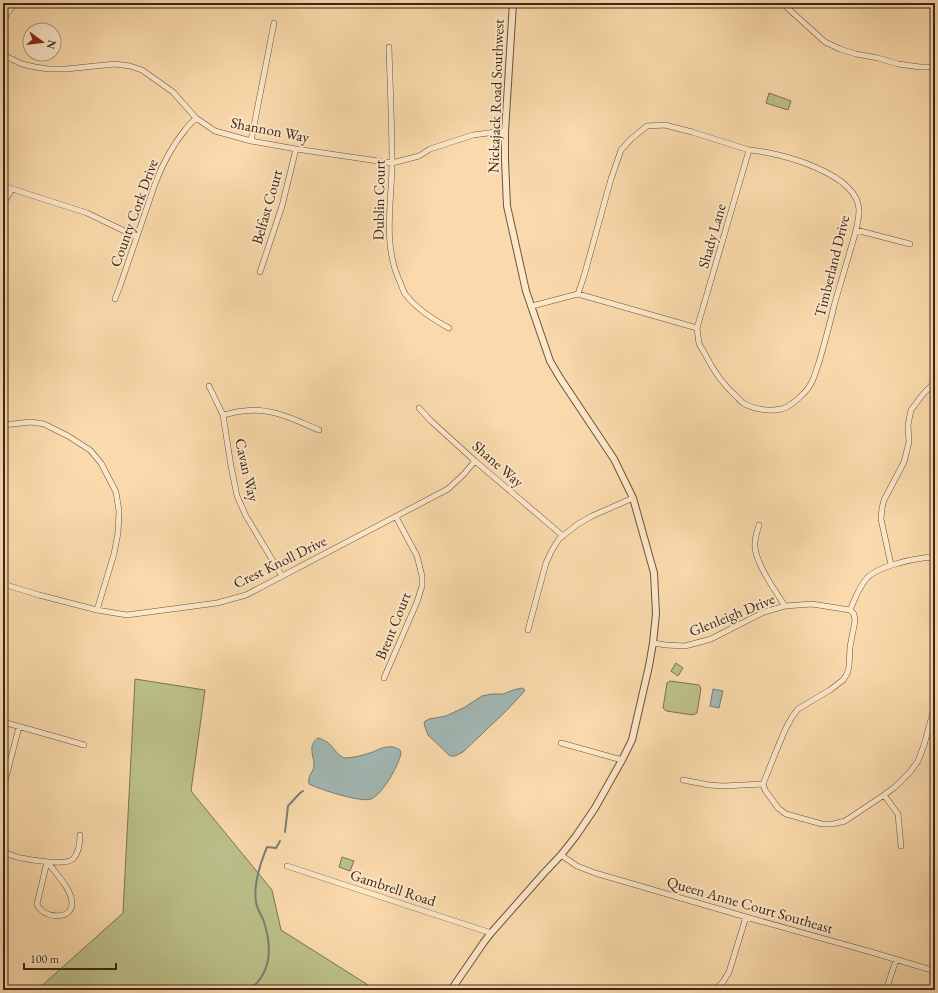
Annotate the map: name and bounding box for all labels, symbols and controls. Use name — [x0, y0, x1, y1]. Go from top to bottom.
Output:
street label: Nickajack Road Southwest — [483, 18, 508, 173]
north arrow — [22, 22, 62, 62]
text: N — [44, 38, 60, 51]
street label: Shannon Way — [229, 113, 311, 147]
street label: County Cork Drive — [105, 156, 162, 269]
street label: Dublin Court — [368, 159, 389, 240]
street label: Belfast Court — [247, 167, 286, 246]
street label: Shady Lane — [693, 201, 730, 270]
street label: Timberland Drive — [810, 213, 853, 319]
street label: Cavan Way — [231, 436, 264, 504]
street label: Shane Way — [469, 436, 528, 491]
street label: Crest Knoll Drive — [230, 531, 330, 592]
street label: Brent Court — [370, 589, 415, 662]
street label: Glenleigh Drive — [686, 589, 778, 640]
street label: Gambrell Road — [348, 865, 439, 910]
street label: Queen Anne Court Southeast — [665, 872, 836, 937]
scale bar — [24, 945, 116, 971]
text: 100 m — [30, 951, 60, 967]

